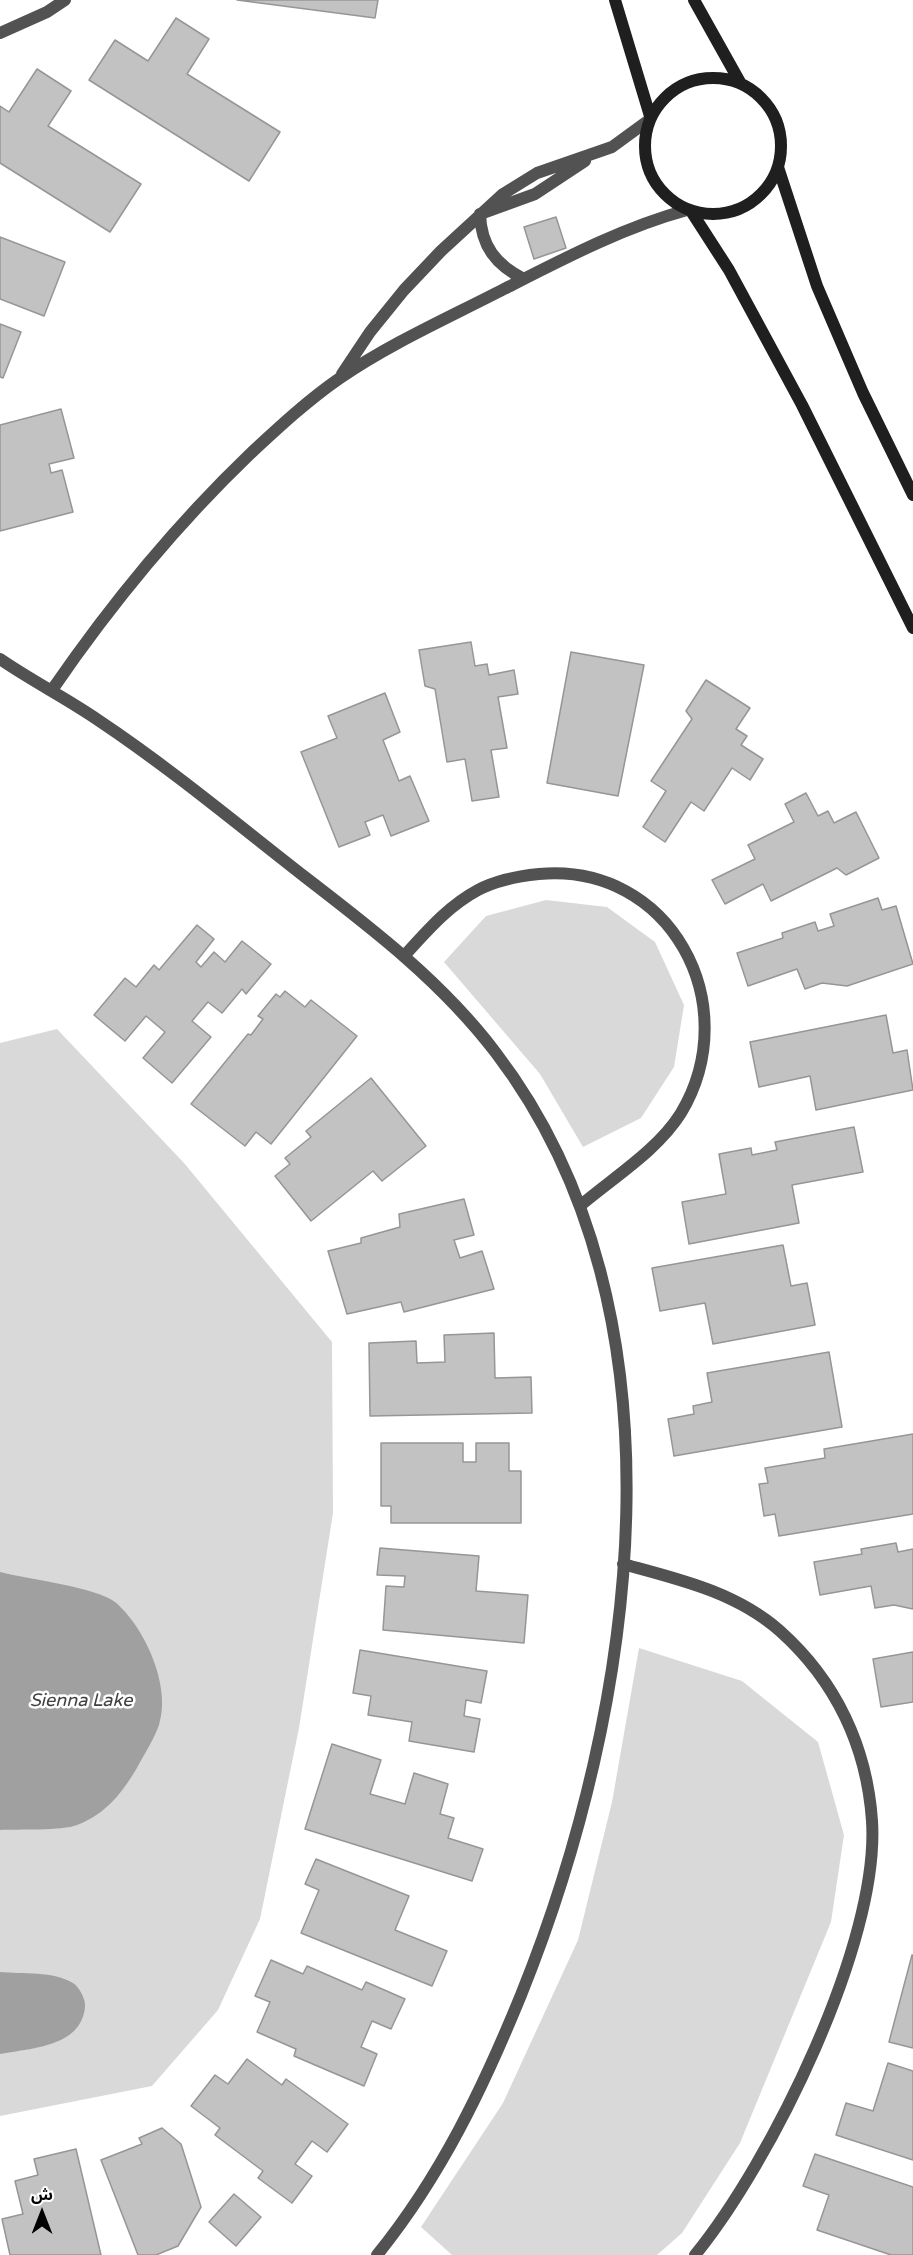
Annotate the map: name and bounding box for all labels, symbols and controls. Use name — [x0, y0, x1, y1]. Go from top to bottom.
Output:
water label: Sienna Lake — [30, 1690, 132, 1712]
north arrow — [12, 2183, 72, 2243]
text: ش — [31, 2185, 53, 2205]

